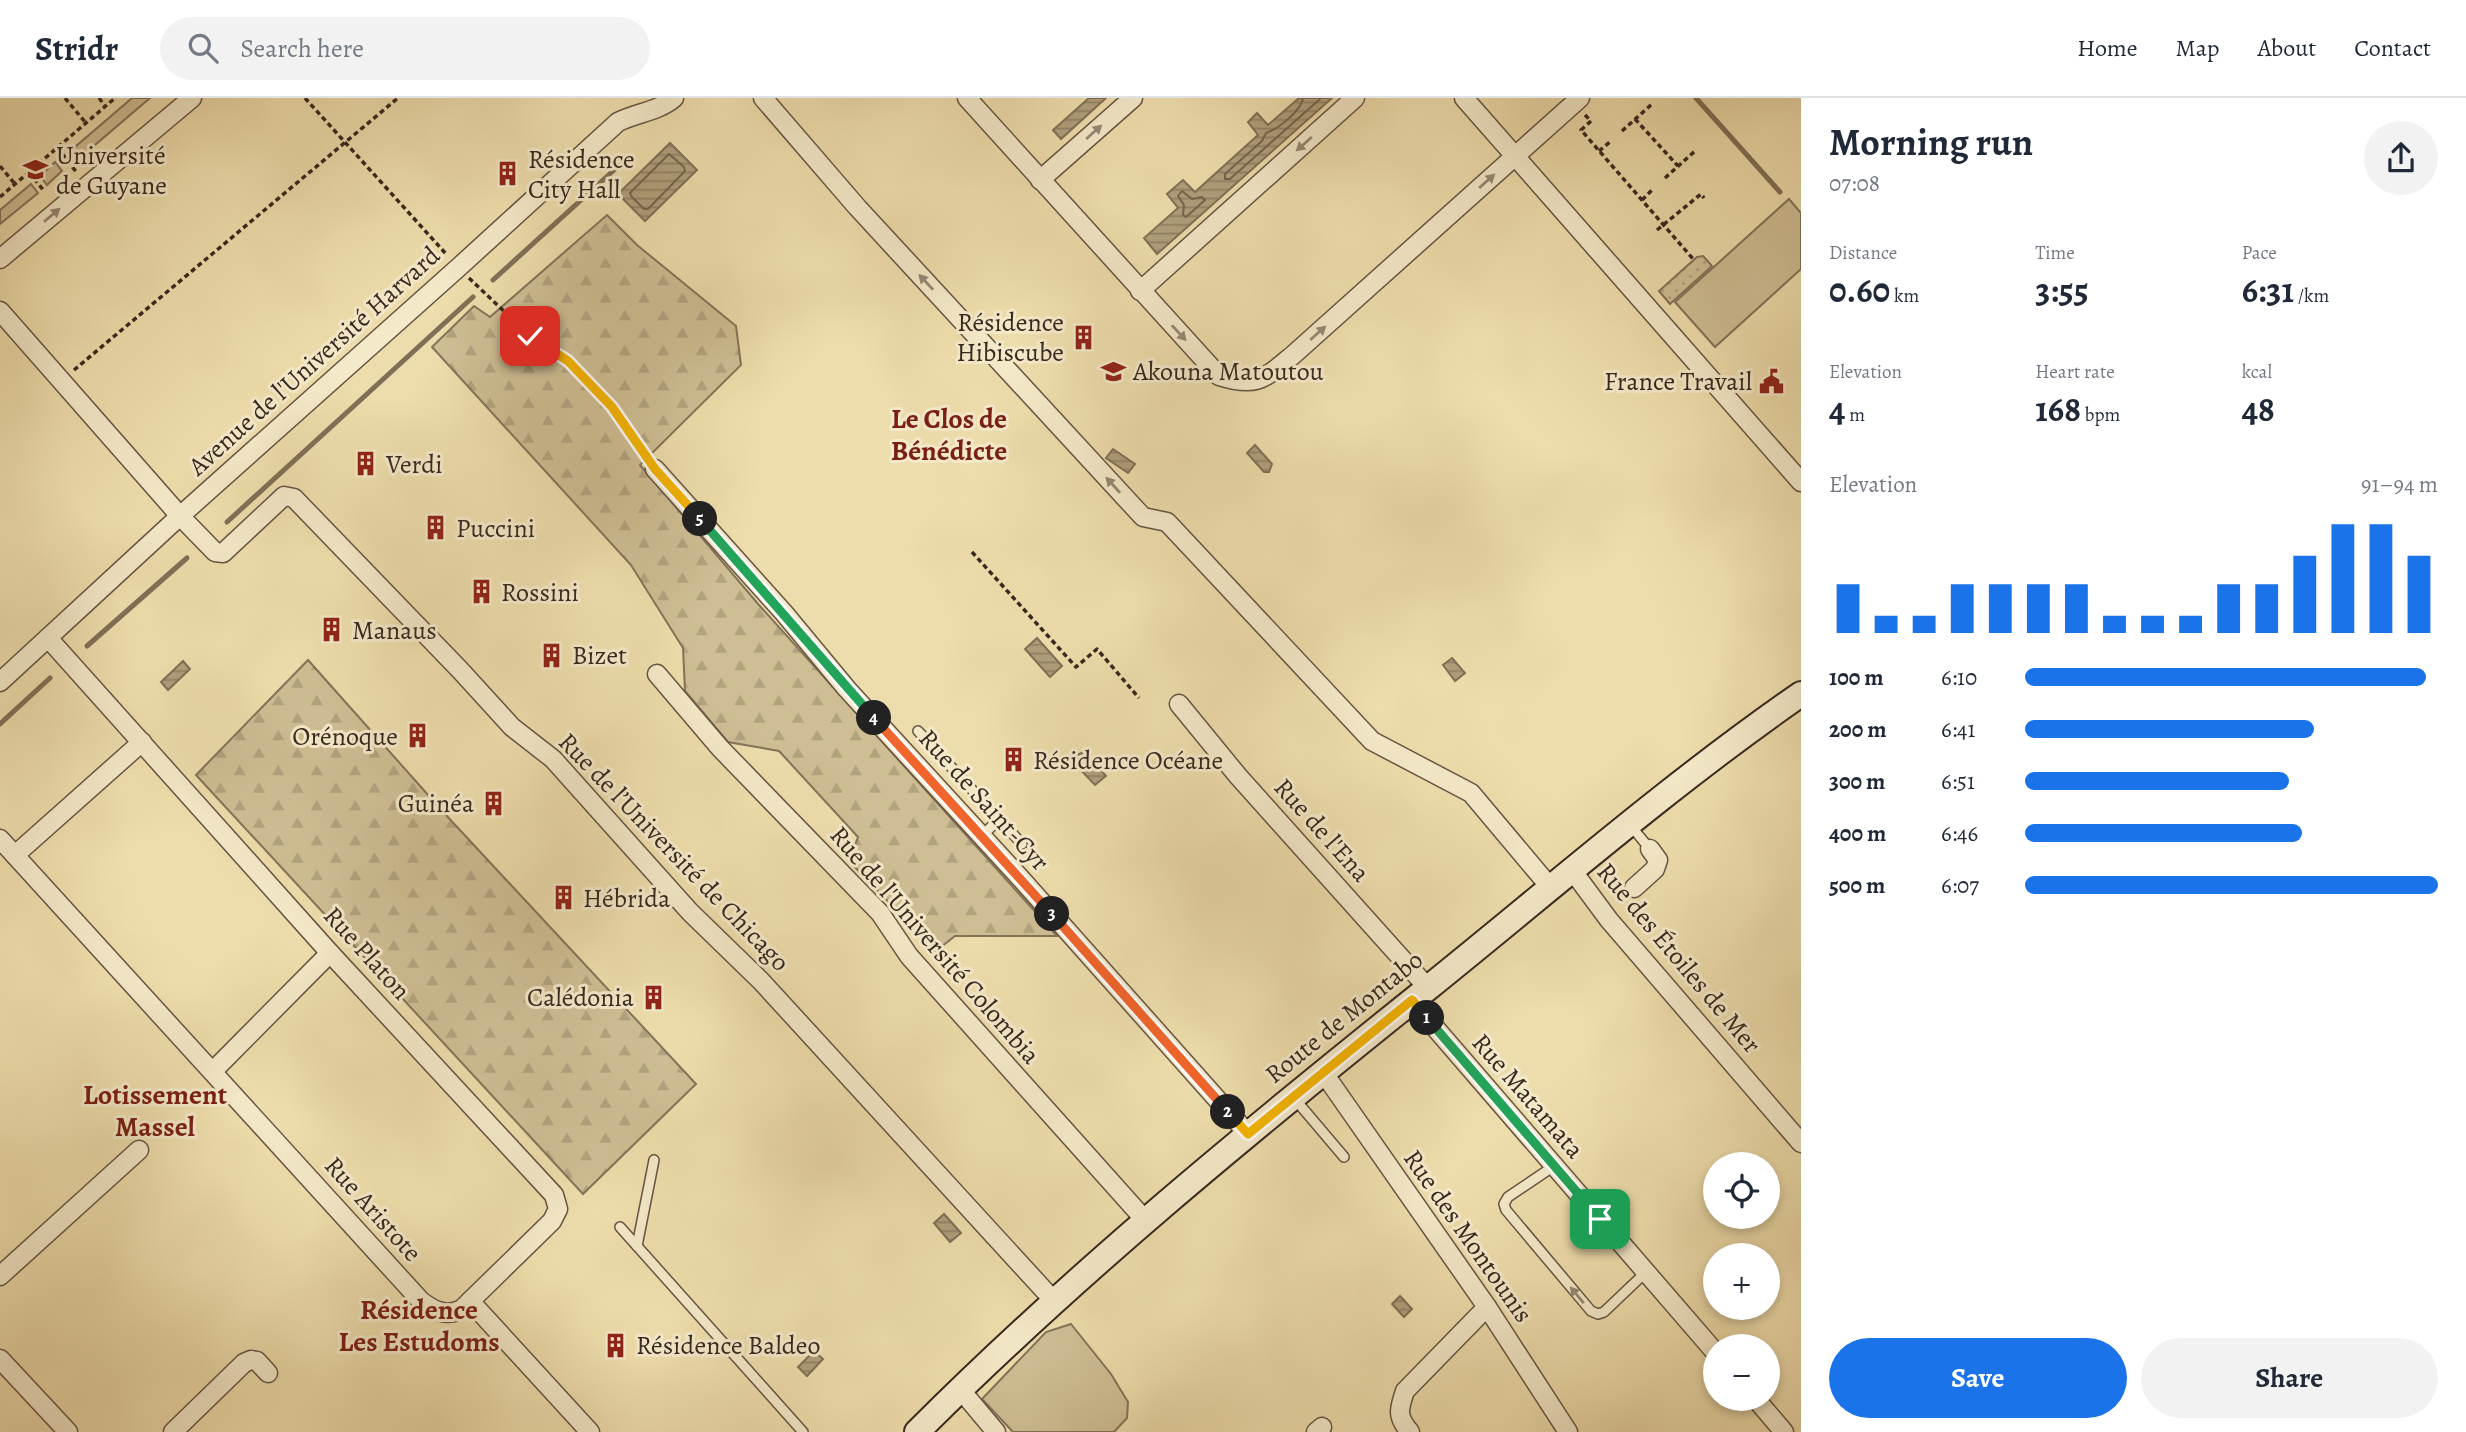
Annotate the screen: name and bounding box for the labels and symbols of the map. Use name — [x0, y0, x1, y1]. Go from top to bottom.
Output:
one-way arrow — [1085, 125, 1102, 141]
one-way arrow — [1296, 135, 1313, 151]
place label: Université de Guyane — [56, 138, 167, 203]
place label: Résidence City Hall — [528, 142, 635, 207]
school or university icon: Université de Guyane — [22, 156, 50, 184]
building icon: Résidence City Hall — [494, 160, 522, 188]
one-way arrow — [1478, 174, 1495, 189]
one-way arrow — [43, 207, 61, 223]
street label: Avenue de l'Université Harvard — [180, 238, 447, 484]
one-way arrow — [919, 274, 935, 291]
place label: Résidence Hibiscube — [956, 305, 1064, 370]
pin — [500, 306, 560, 366]
building icon: Résidence Hibiscube — [1070, 323, 1098, 351]
one-way arrow — [1171, 324, 1187, 341]
one-way arrow — [1309, 326, 1326, 341]
place label: Akouna Matoutou — [1132, 354, 1325, 389]
school or university icon: Akouna Matoutou — [1099, 357, 1127, 385]
place label: France Travail — [1604, 364, 1752, 399]
public building icon: France Travail — [1758, 367, 1786, 395]
district label: Le Clos de Bénédicte — [891, 400, 1007, 470]
place label: Verdi — [385, 447, 443, 482]
building icon: Verdi — [352, 450, 380, 478]
one-way arrow — [1106, 477, 1122, 494]
pin: 5 — [682, 502, 718, 536]
place label: Puccini — [456, 511, 535, 546]
building icon: Puccini — [422, 514, 450, 542]
place label: Rossini — [501, 575, 579, 610]
building icon: Rossini — [467, 578, 495, 606]
place label: Manaus — [352, 613, 437, 648]
building icon: Manaus — [318, 616, 346, 644]
place label: Bizet — [572, 638, 627, 673]
building icon: Bizet — [538, 641, 566, 669]
pin: 4 — [856, 700, 892, 736]
place label: Orénoque — [292, 719, 398, 754]
building icon: Orénoque — [404, 722, 432, 750]
street label: Rue de Saint-Cyr — [911, 722, 1057, 879]
street label: Rue de l’Université de Chicago — [550, 725, 798, 979]
place label: Résidence Océane — [1033, 743, 1223, 778]
building icon: Résidence Océane — [999, 746, 1027, 774]
street label: Rue de l'Ena — [1266, 771, 1378, 889]
place label: Guinéa — [398, 786, 474, 821]
building icon: Guinéa — [480, 789, 508, 817]
street label: Rue de l'Université Colombia — [822, 819, 1048, 1071]
street label: Rue des Étoiles de Mer — [1589, 855, 1769, 1061]
place label: Hébrida — [583, 881, 670, 916]
building icon: Hébrida — [549, 884, 577, 912]
pin: 3 — [1034, 896, 1070, 932]
street label: Rue Platon — [316, 899, 418, 1007]
street label: Route de Montabo — [1258, 942, 1430, 1092]
place label: Calédonia — [527, 980, 634, 1015]
building icon: Calédonia — [640, 983, 668, 1011]
pin: 1 — [1410, 1000, 1444, 1035]
street label: Rue Matamata — [1464, 1026, 1592, 1166]
district label: Lotissement Massel — [83, 1076, 227, 1146]
pin: 2 — [1210, 1094, 1246, 1130]
street label: Rue des Montounis — [1395, 1143, 1541, 1329]
street label: Rue Aristote — [316, 1149, 430, 1269]
pin — [1570, 1189, 1630, 1249]
one-way arrow — [1570, 1286, 1585, 1304]
district label: Résidence Les Estudoms — [338, 1291, 500, 1361]
place label: Résidence Baldeo — [636, 1328, 820, 1363]
building icon: Résidence Baldeo — [602, 1331, 630, 1359]

